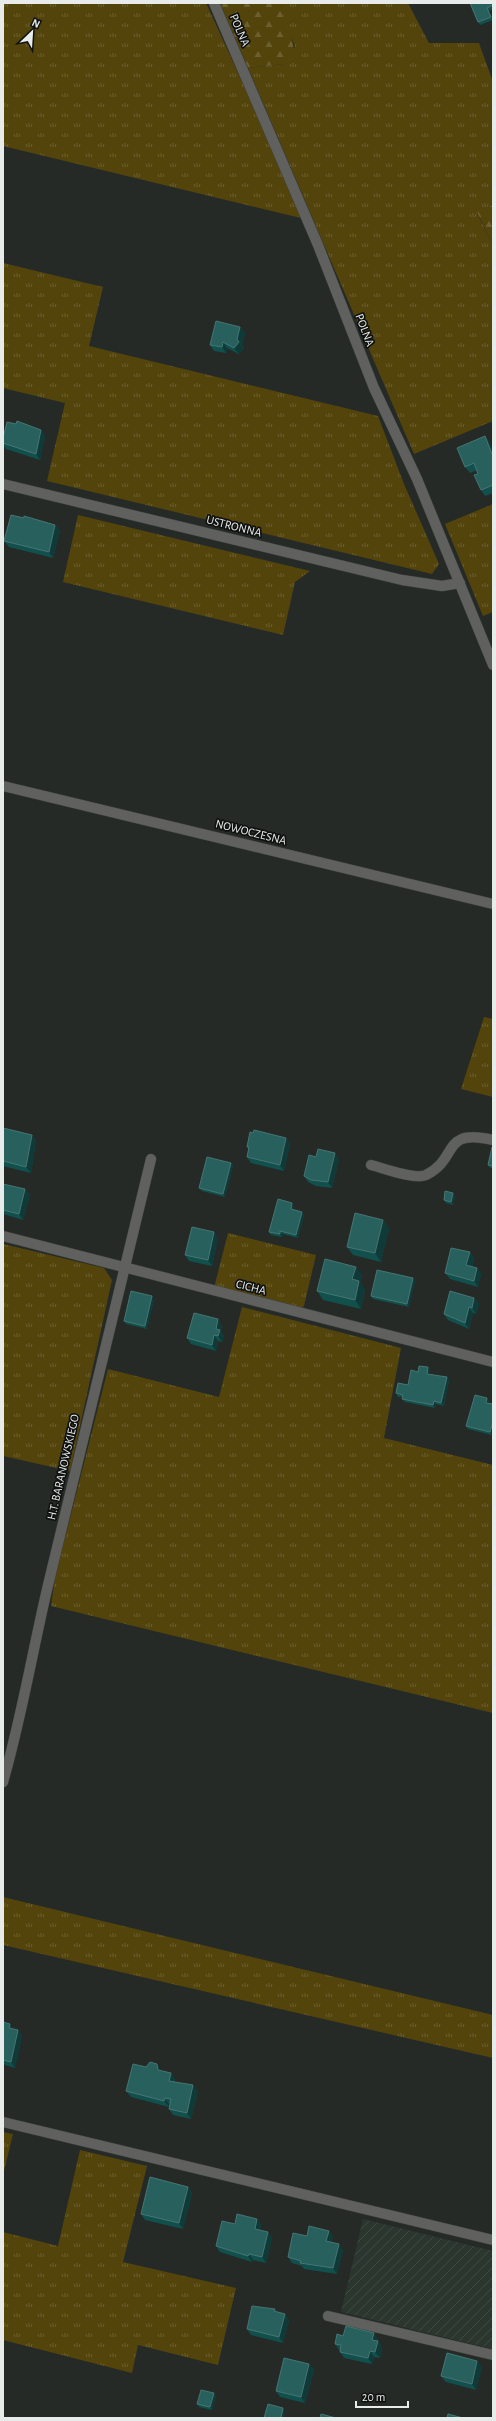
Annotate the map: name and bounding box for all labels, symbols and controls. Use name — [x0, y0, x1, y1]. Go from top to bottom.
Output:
north arrow — [12, 12, 52, 52]
street label: POLNA — [228, 12, 252, 48]
text: N — [30, 17, 42, 30]
street label: POLNA — [353, 312, 377, 348]
street label: USTRONNA — [205, 513, 263, 539]
street label: NOWOCZESNA — [214, 817, 288, 847]
street label: CICHA — [235, 1277, 267, 1297]
street label: H.T. BARANOWSKIEGO — [45, 1413, 81, 1521]
scale bar — [356, 2383, 408, 2409]
text: 20 m — [362, 2391, 385, 2403]

